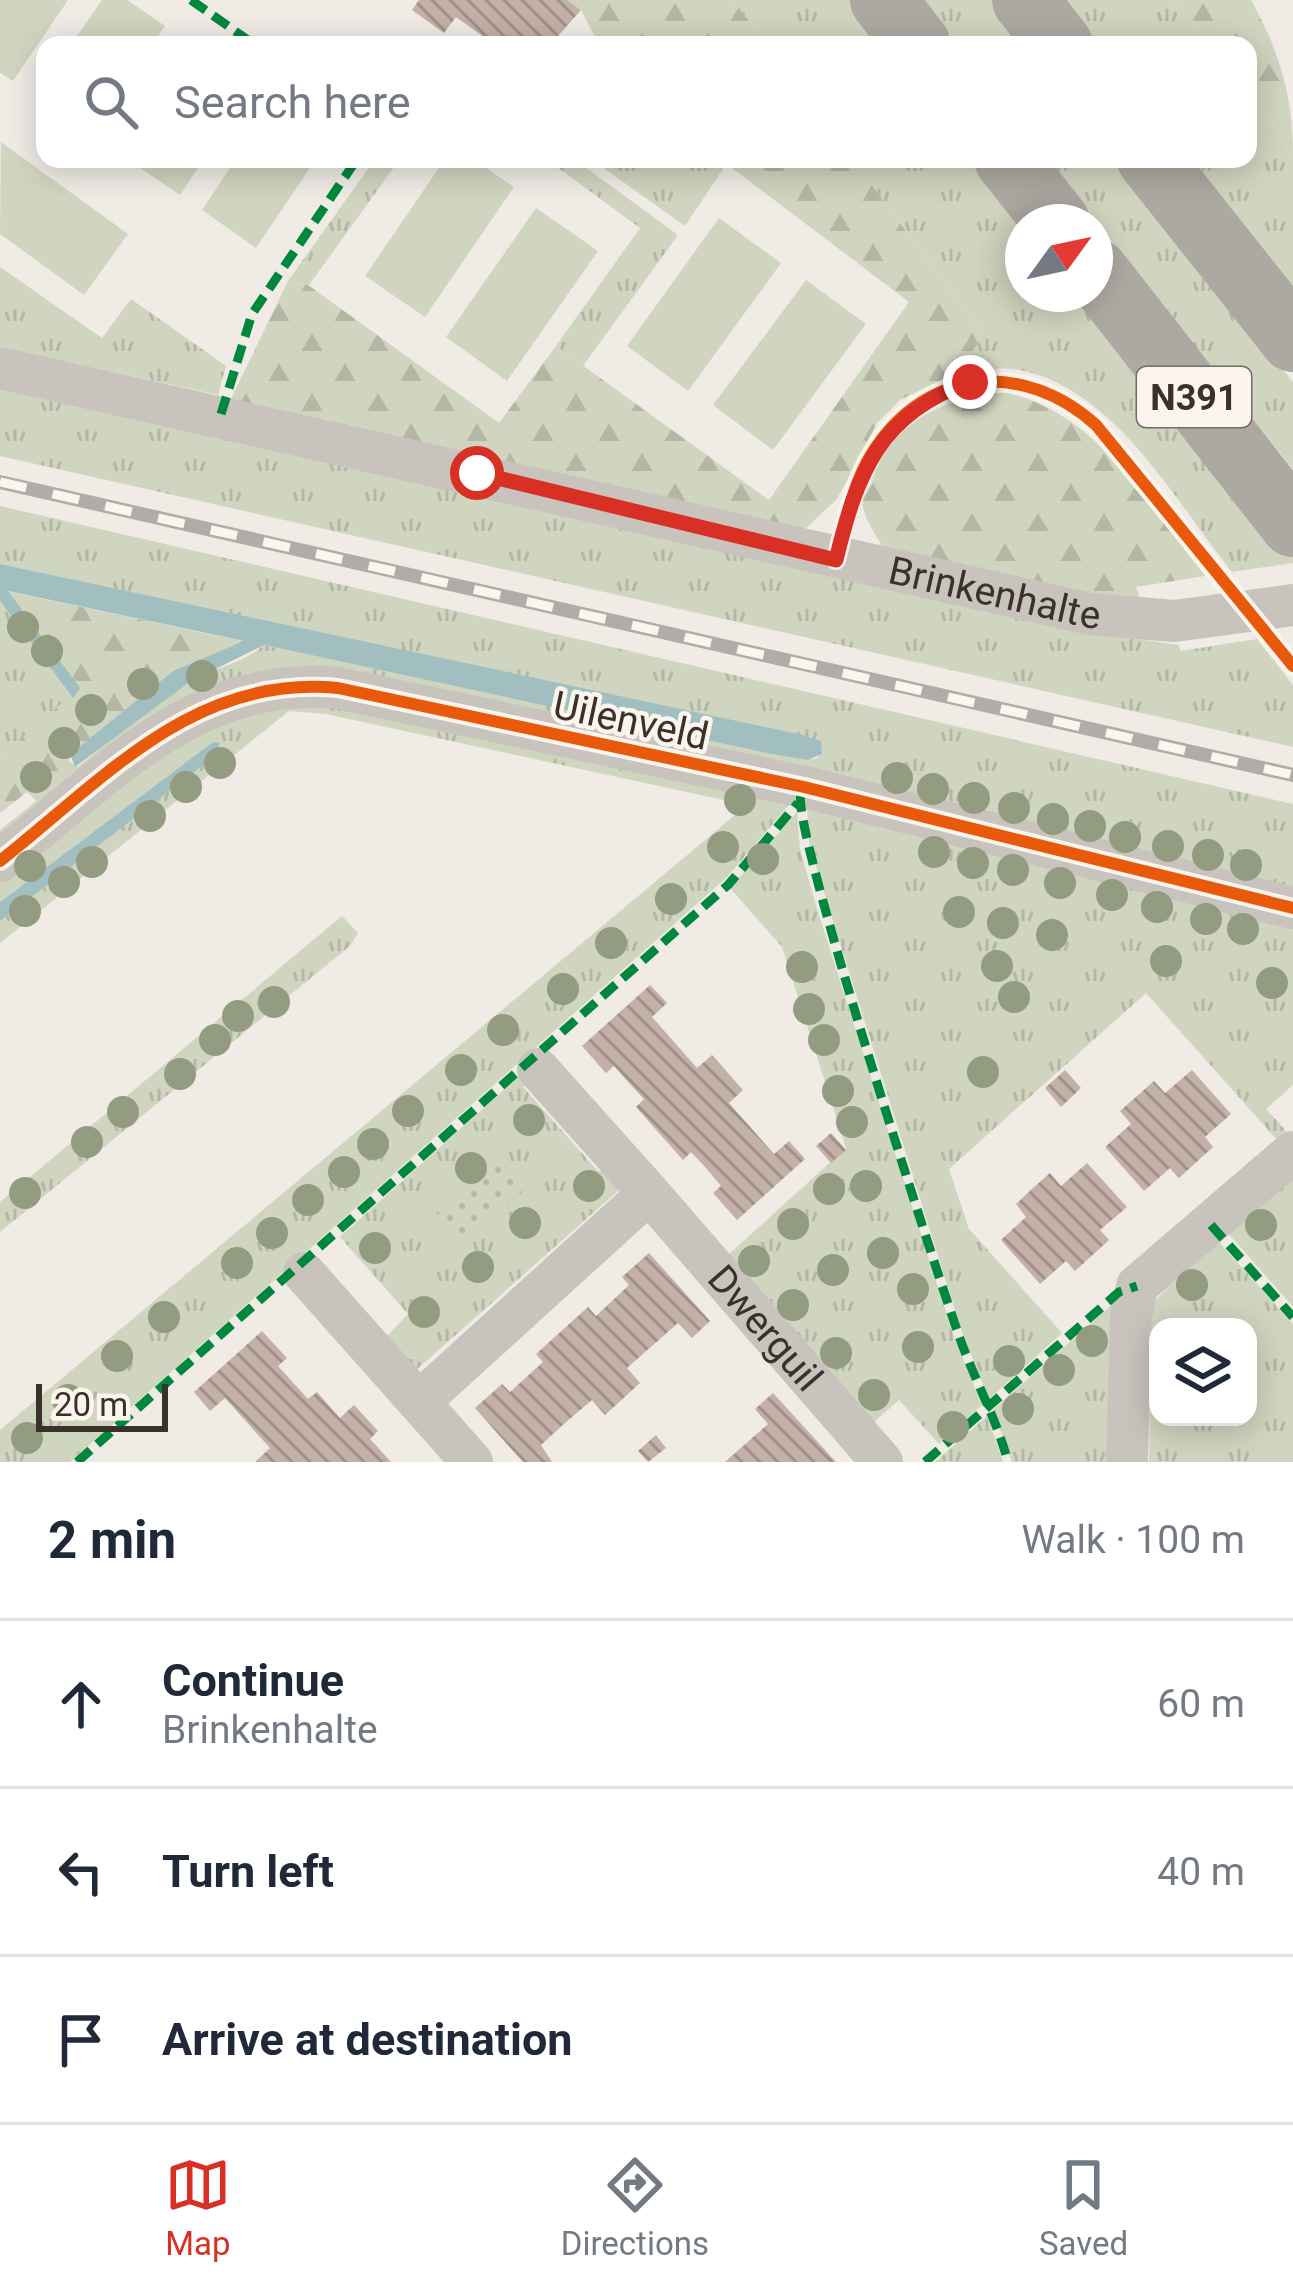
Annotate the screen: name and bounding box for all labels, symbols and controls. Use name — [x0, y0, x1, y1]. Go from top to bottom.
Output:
search box — [36, 36, 1257, 168]
icon: search — [78, 69, 144, 135]
text: Search here — [174, 76, 411, 129]
north arrow — [1005, 204, 1113, 312]
route end — [943, 355, 997, 409]
road number: N391 — [1137, 367, 1251, 427]
route start — [450, 446, 504, 500]
street label: Brinkenhalte — [884, 547, 1102, 639]
street label: Uilenveld — [549, 682, 712, 760]
street label: Dwerguil — [698, 1256, 832, 1400]
map controls — [1149, 1318, 1257, 1426]
button: layers — [1149, 1318, 1257, 1426]
scale bar — [36, 1378, 168, 1431]
text: 20 m — [54, 1385, 128, 1424]
text: 2 min — [48, 1511, 176, 1570]
text: Walk · 100 m — [1021, 1517, 1245, 1563]
text: Continue — [162, 1654, 344, 1707]
icon: ahead — [48, 1671, 114, 1737]
text: 60 m — [1157, 1681, 1245, 1727]
text: Brinkenhalte — [162, 1707, 378, 1753]
icon: left — [48, 1839, 114, 1905]
text: Turn left — [162, 1845, 334, 1898]
text: 40 m — [1157, 1849, 1245, 1895]
icon: arrive — [48, 2007, 114, 2073]
text: Arrive at destination — [162, 2013, 573, 2066]
tab: Map — [165, 2152, 231, 2263]
tab: Directions — [561, 2152, 709, 2263]
tab: Saved — [1039, 2152, 1128, 2263]

